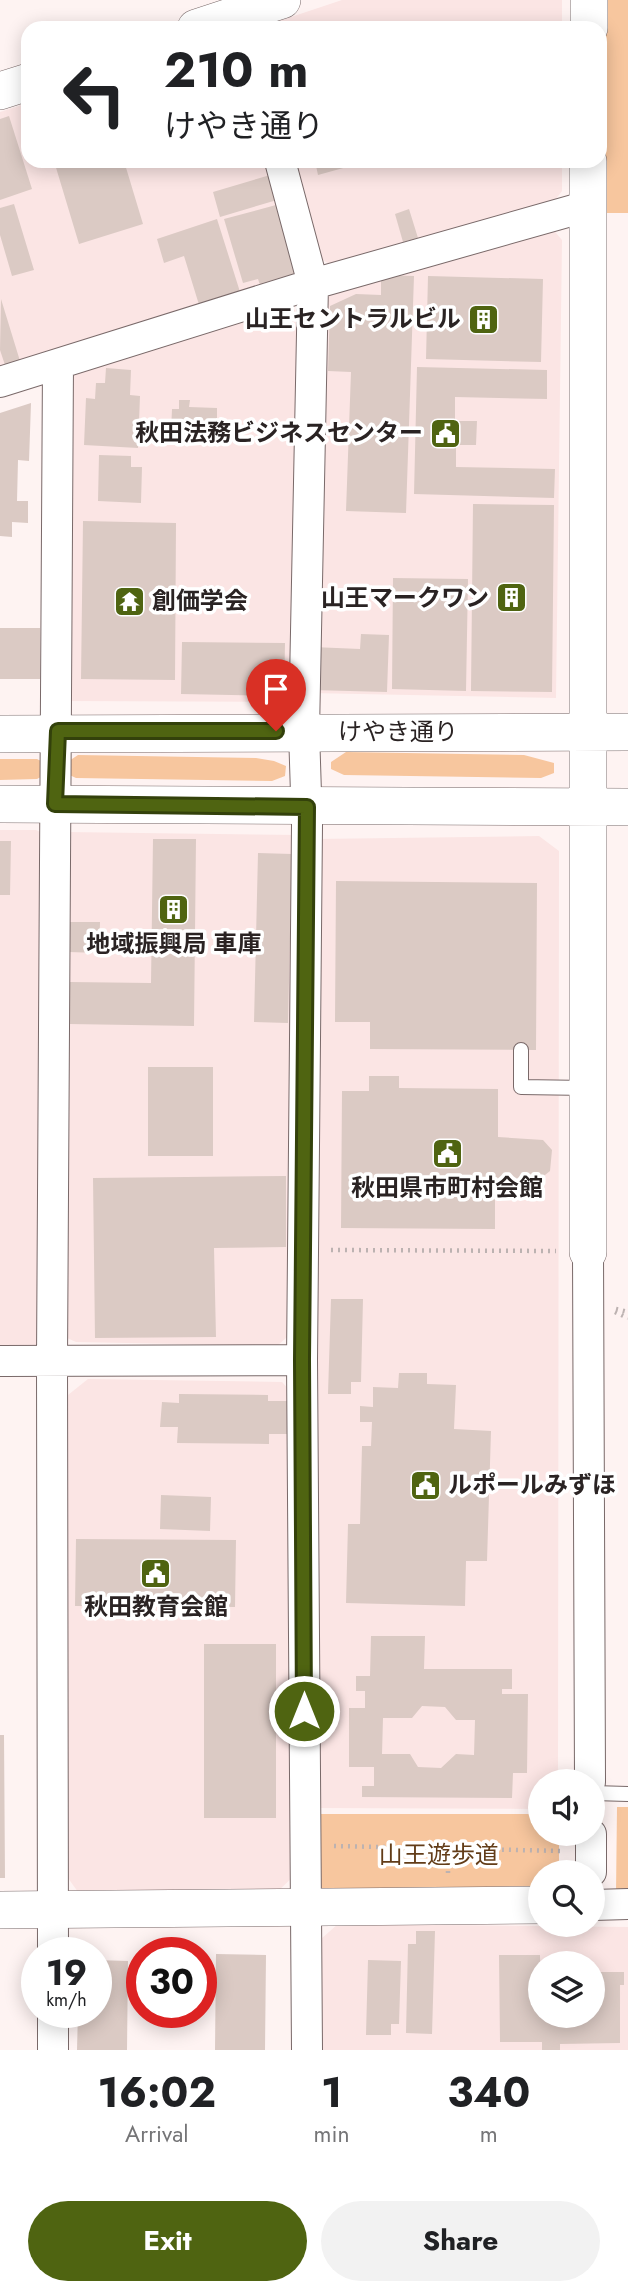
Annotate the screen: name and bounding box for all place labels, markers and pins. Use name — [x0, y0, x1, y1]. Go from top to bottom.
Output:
place label: 山王セントラルビル — [245, 301, 461, 336]
building icon: 山王セントラルビル — [467, 302, 501, 336]
place label: 秋田法務ビジネスセンター — [135, 415, 423, 450]
public building icon: 秋田法務ビジネスセンター — [429, 416, 463, 450]
place label: 山王マークワン — [321, 580, 489, 615]
building icon: 山王マークワン — [495, 581, 529, 615]
place label: 創価学会 — [152, 583, 248, 618]
temple icon: 創価学会 — [112, 584, 146, 618]
pin — [246, 659, 306, 731]
building icon: 地域振興局 車庫 — [157, 893, 191, 927]
place label: 地域振興局 車庫 — [86, 926, 262, 961]
public building icon: 秋田県市町村会館 — [430, 1137, 464, 1171]
place label: 秋田県市町村会館 — [351, 1170, 543, 1205]
place label: ルポールみずほ — [448, 1467, 616, 1502]
public building icon: ルポールみずほ — [408, 1468, 442, 1502]
public building icon: 秋田教育会館 — [139, 1556, 173, 1590]
place label: 秋田教育会館 — [84, 1589, 228, 1624]

